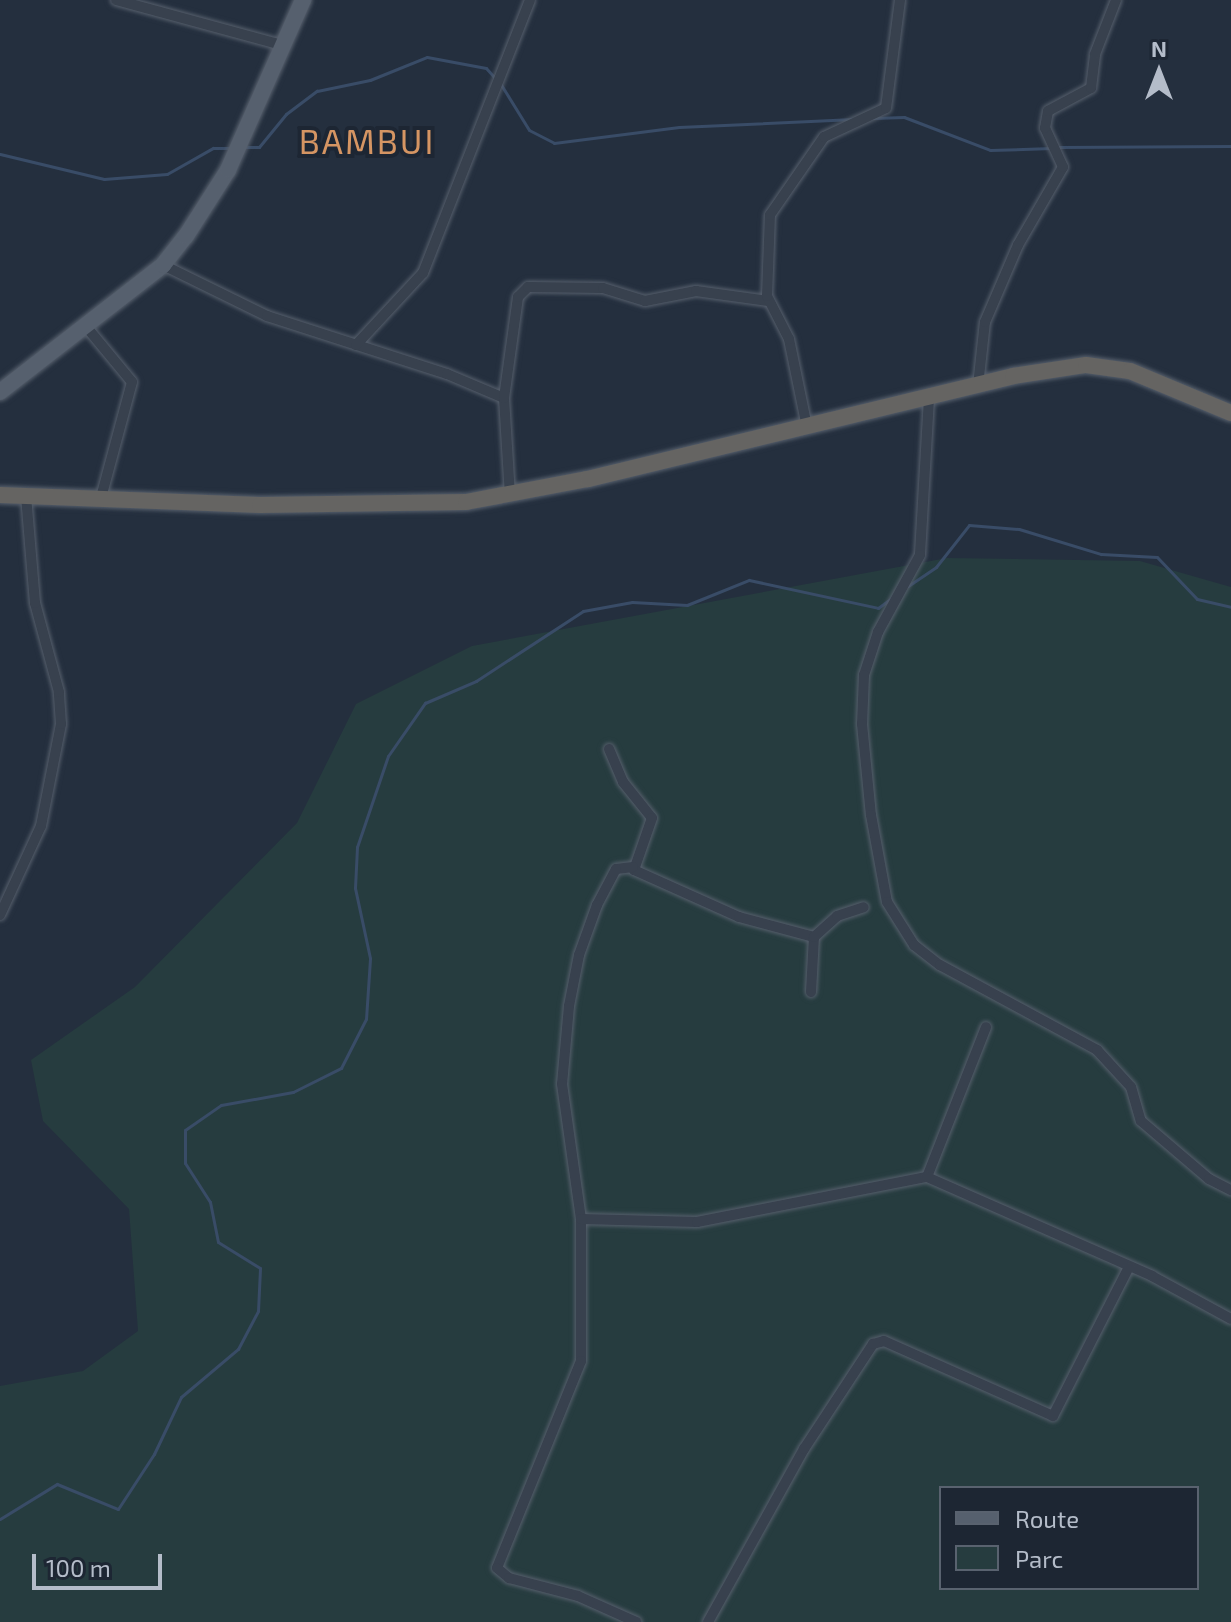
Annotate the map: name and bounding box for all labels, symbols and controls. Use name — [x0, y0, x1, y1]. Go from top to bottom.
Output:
north arrow — [1119, 32, 1199, 112]
text: N — [1151, 35, 1167, 61]
district label: BAMBUI — [299, 121, 435, 161]
legend — [939, 1486, 1199, 1590]
text: Route — [1015, 1504, 1079, 1533]
scale bar — [36, 1538, 166, 1588]
text: Parc — [1015, 1544, 1063, 1573]
text: 100 m — [46, 1553, 111, 1582]

